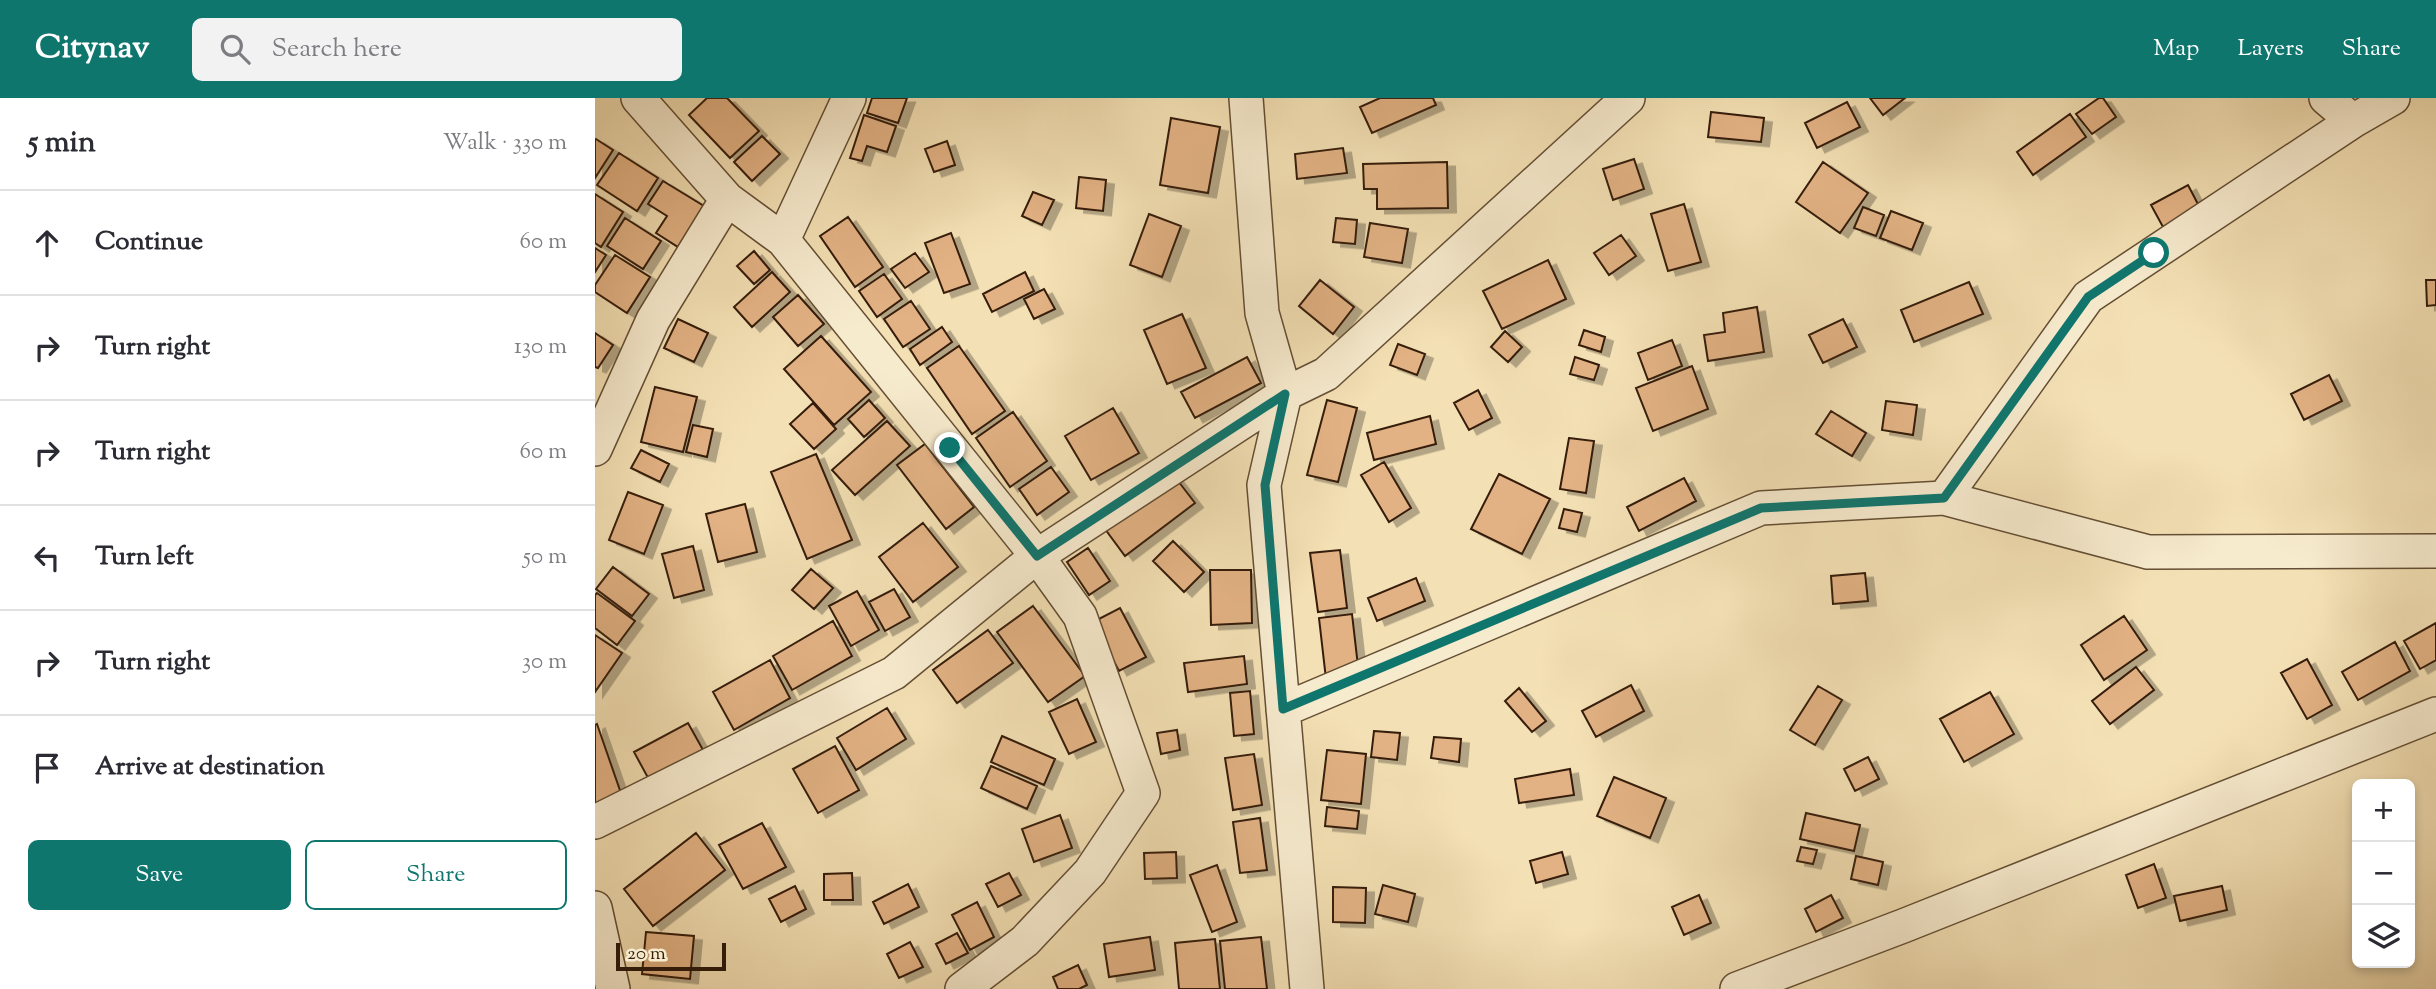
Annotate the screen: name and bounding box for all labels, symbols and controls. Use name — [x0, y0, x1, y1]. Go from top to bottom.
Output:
search box — [192, 18, 682, 81]
text: Citynav — [35, 25, 150, 73]
icon: search — [216, 30, 254, 68]
text: Search here — [272, 31, 402, 68]
text: Map — [2153, 32, 2199, 66]
text: Layers — [2237, 32, 2304, 66]
text: Share — [2342, 32, 2401, 66]
text: 5 min — [28, 122, 96, 165]
text: Walk · 330 m — [443, 127, 567, 160]
icon: ahead — [28, 224, 66, 262]
text: Continue — [95, 224, 203, 261]
text: 60 m — [519, 226, 567, 259]
route start — [2138, 237, 2169, 268]
icon: right — [28, 329, 66, 367]
text: Turn right — [95, 329, 210, 366]
text: 130 m — [514, 331, 567, 364]
route end — [934, 432, 965, 463]
icon: right — [28, 434, 66, 472]
text: Turn right — [95, 434, 210, 471]
text: 60 m — [519, 436, 567, 469]
icon: left — [28, 539, 66, 577]
text: Turn left — [95, 539, 194, 576]
text: 50 m — [523, 541, 567, 574]
icon: right — [28, 644, 66, 682]
text: Turn right — [95, 644, 210, 681]
text: 30 m — [522, 646, 567, 679]
icon: arrive — [28, 749, 66, 787]
text: Arrive at destination — [95, 749, 325, 786]
map controls — [2352, 779, 2415, 968]
button: + — [2352, 779, 2415, 842]
button: Save — [28, 840, 291, 910]
button: Share — [305, 840, 567, 910]
button: − — [2352, 842, 2415, 905]
button: layers — [2352, 905, 2415, 968]
scale bar — [616, 940, 726, 972]
text: 20 m — [627, 941, 666, 968]

